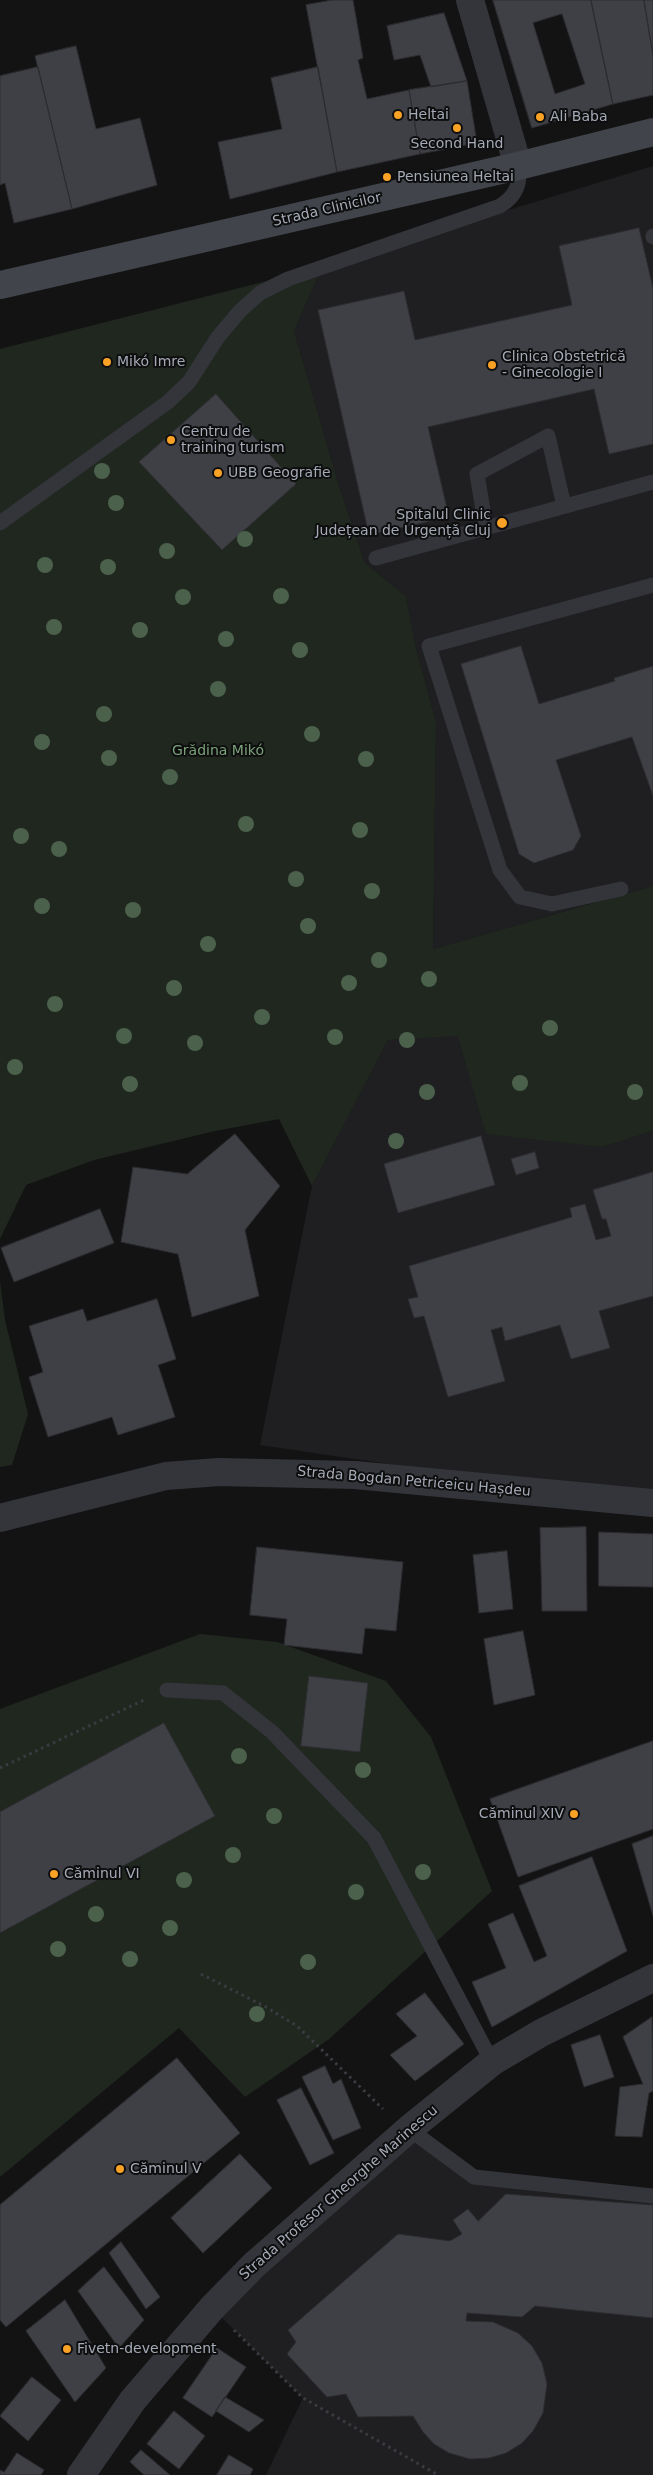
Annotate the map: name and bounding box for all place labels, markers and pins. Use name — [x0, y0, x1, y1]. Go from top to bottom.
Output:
place label: Heltai — [408, 107, 449, 123]
marker: Heltai — [392, 109, 404, 121]
place label: Ali Baba — [550, 109, 607, 125]
marker: Ali Baba — [534, 111, 546, 123]
marker: Second Hand — [451, 122, 463, 134]
place label: Second Hand — [411, 136, 503, 152]
place label: Pensiunea Heltai — [397, 169, 514, 185]
marker: Pensiunea Heltai — [381, 171, 393, 183]
place label: Clinica Obstetrică - Ginecologie I — [502, 349, 626, 382]
place label: Mikó Imre — [117, 354, 185, 370]
marker: Mikó Imre — [101, 356, 113, 368]
marker: Clinica Obstetrică - Ginecologie I — [486, 359, 498, 371]
place label: Centru de training turism — [181, 424, 285, 457]
marker: Centru de training turism — [165, 434, 177, 446]
place label: UBB Geografie — [228, 465, 331, 481]
marker: UBB Geografie — [212, 467, 224, 479]
place label: Spitalul Clinic Județean de Urgență Cluj — [315, 507, 491, 540]
marker: Spitalul Clinic Județean de Urgență Cluj — [495, 516, 509, 530]
place label: Căminul XIV — [479, 1806, 564, 1822]
marker: Căminul XIV — [568, 1808, 580, 1820]
place label: Căminul VI — [64, 1866, 140, 1882]
marker: Căminul VI — [48, 1868, 60, 1880]
place label: Căminul V — [130, 2161, 202, 2177]
marker: Căminul V — [114, 2163, 126, 2175]
place label: Fivetn-development — [77, 2341, 217, 2357]
marker: Fivetn-development — [61, 2343, 73, 2355]

